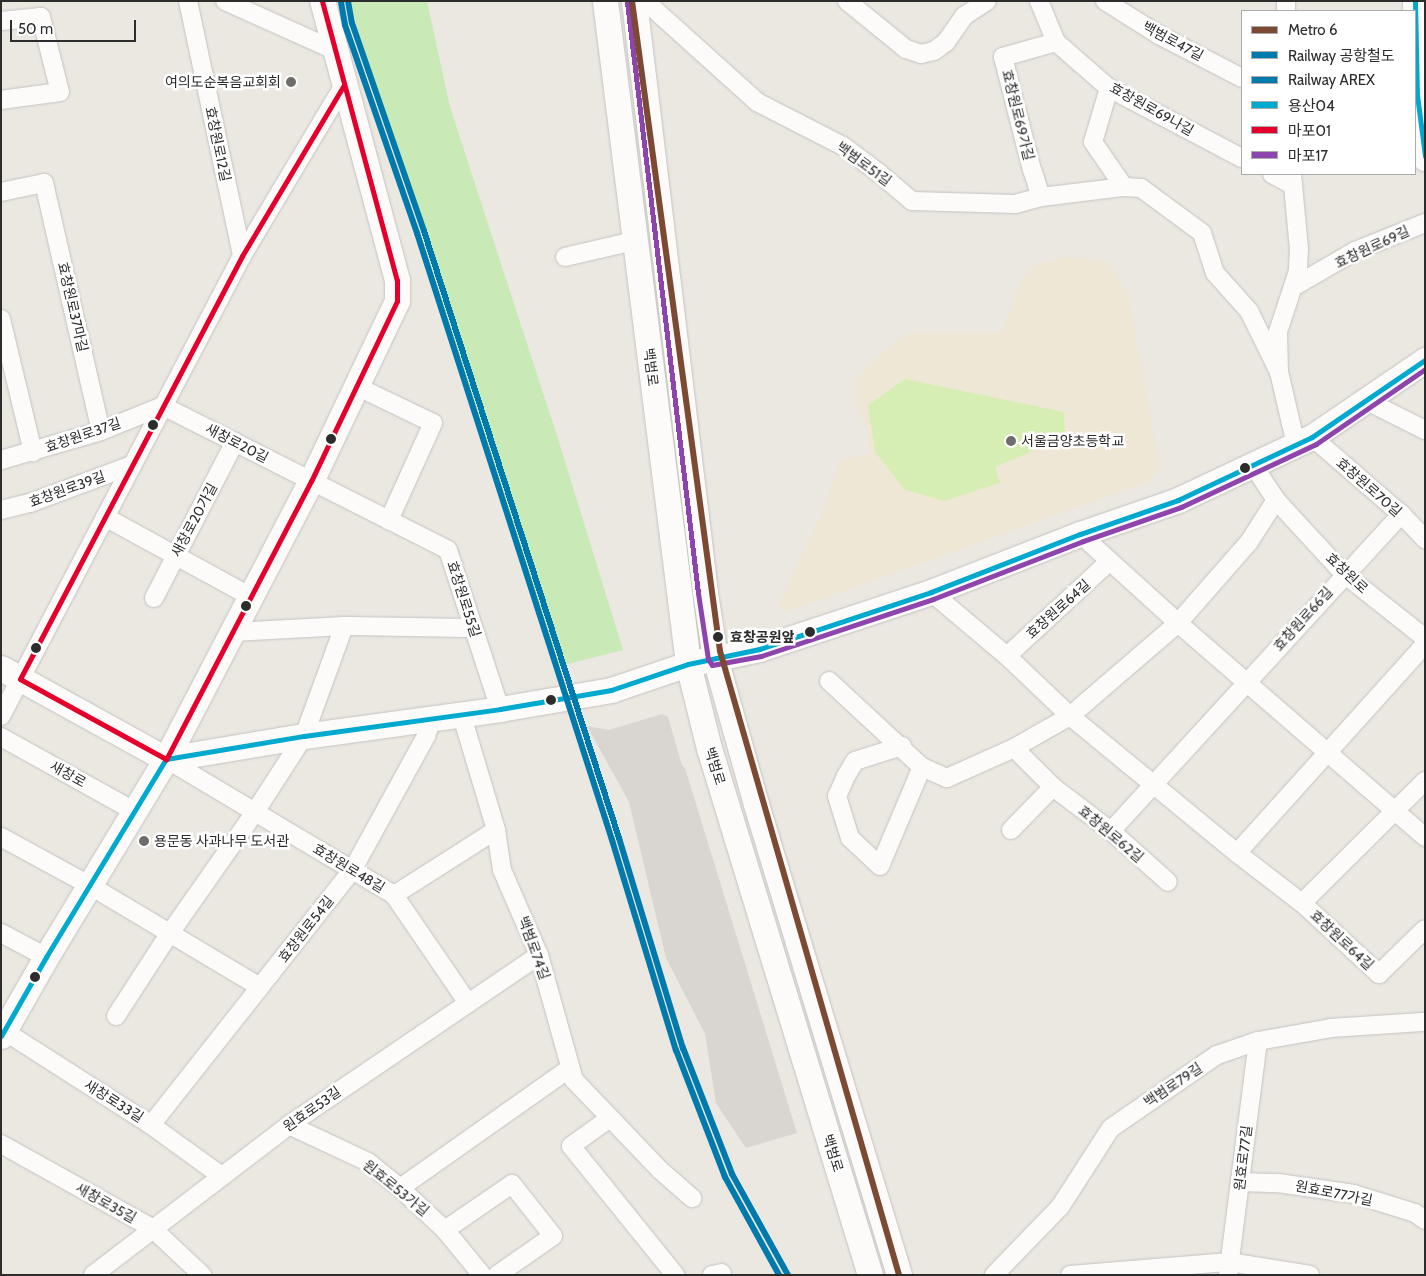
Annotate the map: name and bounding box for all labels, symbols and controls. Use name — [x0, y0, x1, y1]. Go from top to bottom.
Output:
scale bar — [12, 10, 139, 42]
legend — [1241, 10, 1416, 175]
street label: 백범로47길 — [1140, 18, 1206, 64]
text: 50 m — [18, 20, 53, 38]
text: Metro 6 — [1288, 21, 1337, 39]
text: Railway 공항철도 — [1288, 47, 1395, 65]
street label: 효창원로69가길 — [999, 68, 1037, 162]
text: Railway AREX — [1288, 71, 1375, 89]
place label: 여의도순복음교회회 — [165, 74, 281, 90]
marker: 여의도순복음교회회 — [285, 76, 297, 88]
street label: 효창원로69나길 — [1107, 79, 1197, 139]
text: 용산04 — [1288, 97, 1335, 115]
street label: 효창원로12길 — [202, 105, 234, 183]
text: 마포01 — [1288, 122, 1331, 140]
street label: 백범로51길 — [833, 138, 895, 190]
text: 마포17 — [1288, 147, 1328, 165]
street label: 효창원로69길 — [1332, 222, 1412, 272]
street label: 효창원로37마길 — [54, 260, 92, 354]
street label: 백범로 — [640, 347, 662, 387]
street label: 효창원로37길 — [43, 414, 123, 456]
unlabelled marker — [148, 420, 158, 430]
street label: 새창로20길 — [203, 420, 271, 466]
place label: 서울금양초등학교 — [1021, 433, 1124, 449]
unlabelled marker — [326, 434, 336, 444]
marker: 서울금양초등학교 — [1005, 435, 1017, 447]
street label: 효창원로70길 — [1333, 454, 1405, 520]
unlabelled marker — [1240, 463, 1250, 473]
street label: 효창원로39길 — [27, 467, 107, 511]
street label: 새창로20가길 — [167, 480, 221, 560]
street label: 효창원로 — [1322, 549, 1372, 597]
street label: 효창원로55길 — [444, 559, 484, 639]
street label: 효창원로64길 — [1022, 576, 1094, 642]
street label: 효창원로66길 — [1270, 584, 1336, 654]
unlabelled marker — [241, 601, 251, 611]
unlabelled marker — [805, 627, 815, 637]
marker: 효창공원앞 — [710, 629, 726, 645]
place label: 효창공원앞 — [730, 629, 794, 645]
unlabelled marker — [31, 643, 41, 653]
unlabelled marker — [546, 695, 556, 705]
street label: 백범로 — [701, 745, 729, 787]
street label: 새창로 — [47, 757, 89, 791]
street label: 효창원로62길 — [1075, 802, 1147, 866]
place label: 용문동 사과나무 도서관 — [154, 833, 289, 849]
marker: 용문동 사과나무 도서관 — [138, 835, 150, 847]
street label: 효창원로48길 — [310, 840, 388, 896]
street label: 효창원로54길 — [275, 892, 337, 966]
street label: 효창원로64길 — [1307, 906, 1377, 974]
street label: 백범로74길 — [515, 914, 553, 982]
unlabelled marker — [30, 972, 40, 982]
street label: 백범로79길 — [1141, 1059, 1205, 1111]
street label: 새창로33길 — [81, 1076, 147, 1126]
street label: 원효로53길 — [280, 1083, 344, 1135]
street label: 원효로77길 — [1231, 1124, 1255, 1192]
street label: 백범로 — [819, 1132, 847, 1174]
street label: 원효로53가길 — [360, 1156, 432, 1220]
street label: 원효로77가길 — [1294, 1177, 1374, 1209]
street label: 새창로35길 — [73, 1179, 139, 1227]

